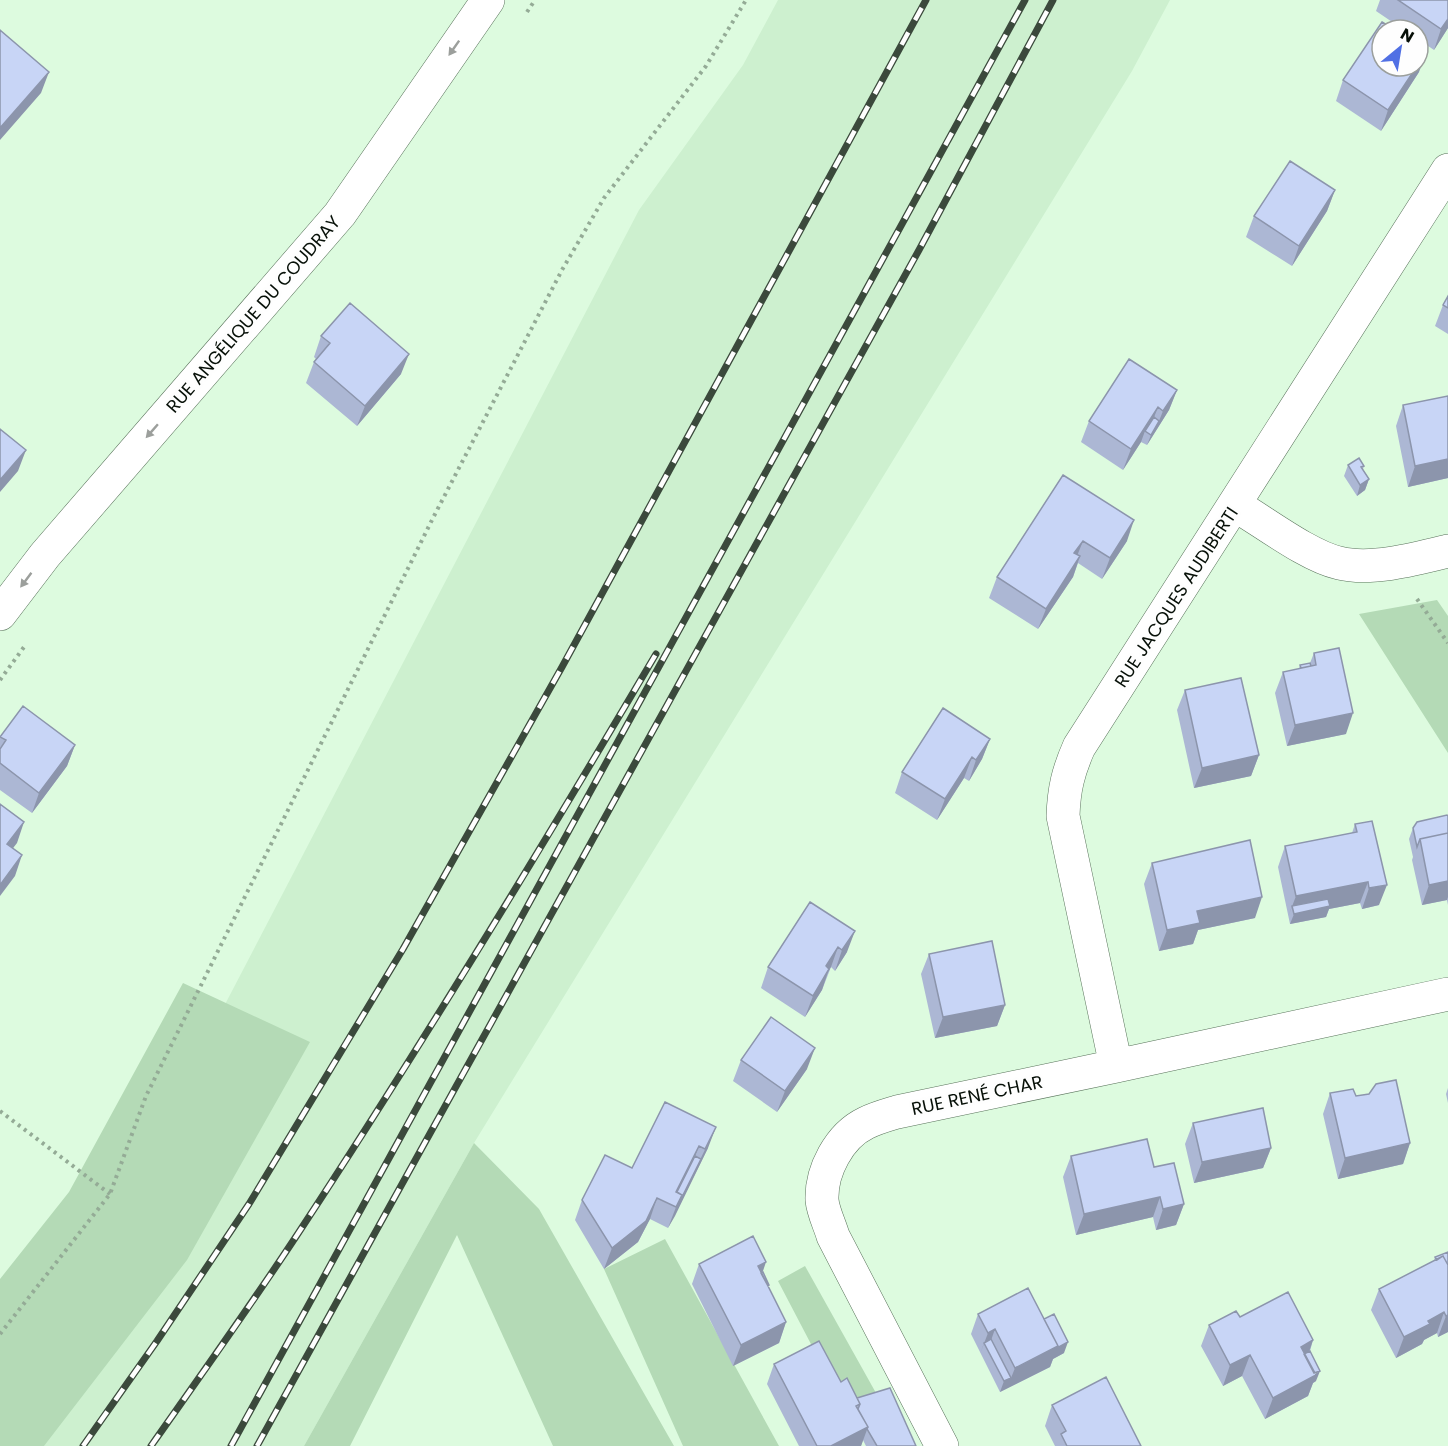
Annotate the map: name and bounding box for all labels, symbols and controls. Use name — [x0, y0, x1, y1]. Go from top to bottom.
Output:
north arrow — [1370, 18, 1430, 78]
text: N — [1396, 22, 1418, 48]
one-way arrow — [449, 40, 460, 56]
street label: RUE ANGÉLIQUE DU COUDRAY — [160, 210, 346, 418]
one-way arrow — [146, 423, 159, 438]
street label: RUE JACQUES AUDIBERTI — [1108, 502, 1244, 692]
one-way arrow — [20, 572, 32, 588]
street label: RUE RENÉ CHAR — [909, 1069, 1045, 1121]

